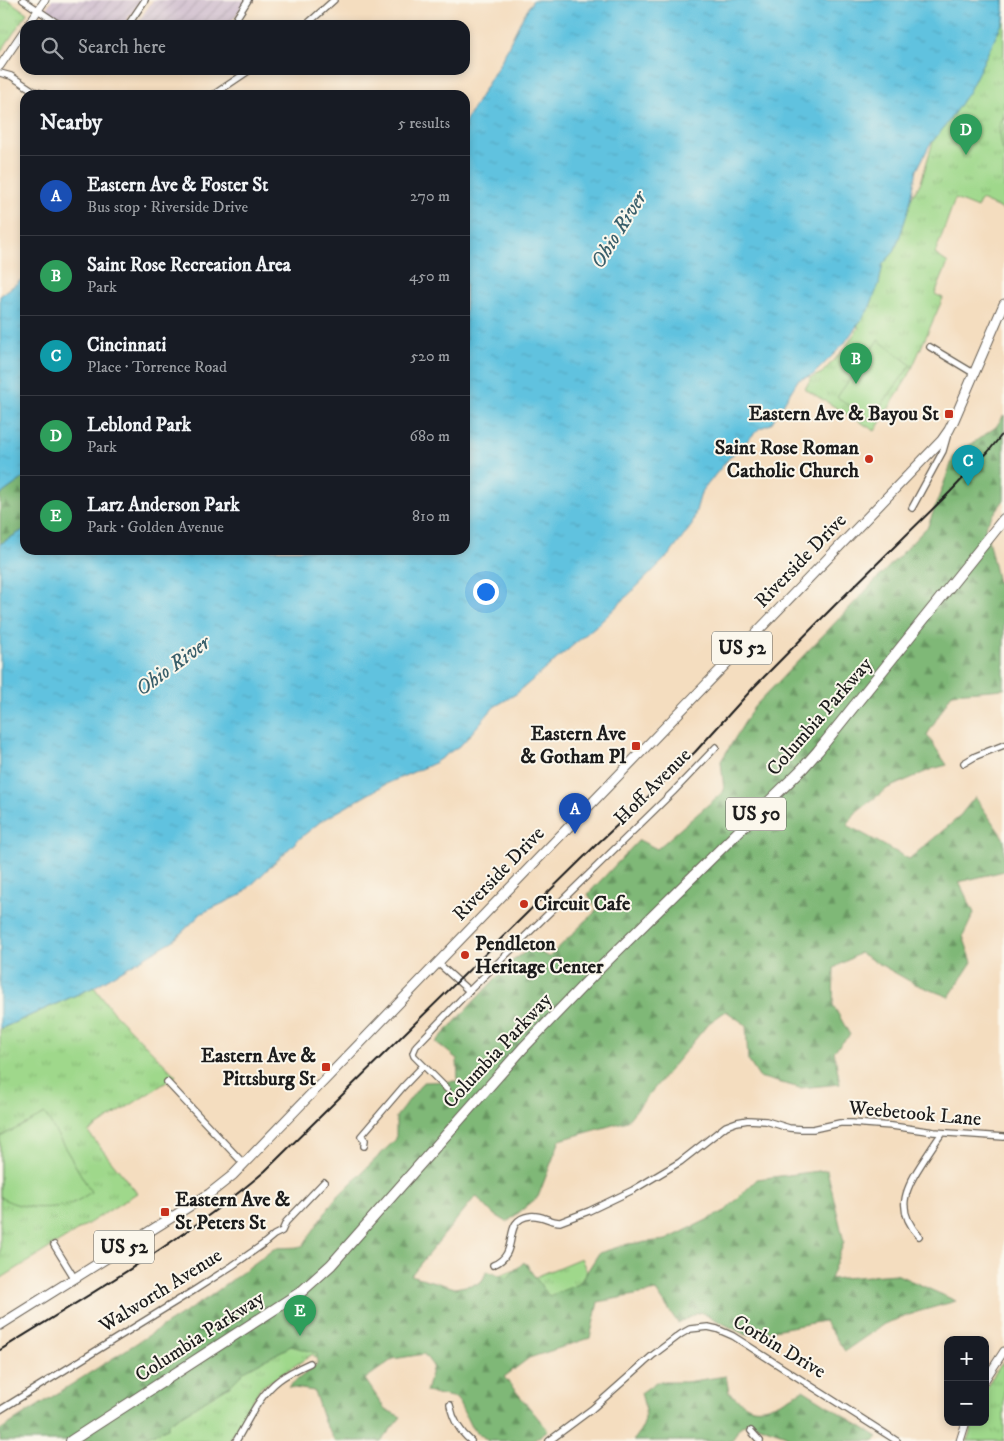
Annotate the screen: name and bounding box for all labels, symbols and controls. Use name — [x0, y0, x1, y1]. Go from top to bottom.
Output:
search box — [20, 20, 470, 75]
icon: search — [38, 34, 66, 62]
text: Search here — [78, 36, 166, 59]
text: Nearby — [40, 110, 102, 136]
text: 5 results — [398, 113, 450, 133]
pin: D — [950, 114, 982, 155]
text: Eastern Ave & Foster St — [87, 174, 268, 197]
water label: Ohio River — [585, 185, 654, 273]
text: A — [51, 186, 61, 206]
text: 270 m — [410, 186, 450, 206]
text: Bus stop · Riverside Drive — [87, 197, 248, 217]
text: Saint Rose Recreation Area — [87, 254, 291, 277]
text: B — [51, 266, 61, 286]
text: 450 m — [409, 266, 450, 286]
text: Park — [87, 277, 117, 297]
text: Cincinnati — [87, 334, 166, 357]
pin: B — [840, 343, 872, 384]
text: C — [51, 346, 61, 366]
text: 520 m — [410, 346, 450, 366]
text: Place · Torrence Road — [87, 357, 227, 377]
place label: Eastern Ave & Bayou St — [748, 402, 940, 427]
marker: Eastern Ave & Bayou St — [943, 408, 955, 420]
text: Leblond Park — [87, 414, 191, 437]
text: D — [50, 426, 62, 446]
text: 680 m — [410, 426, 450, 446]
place label: Saint Rose Roman Catholic Church — [715, 436, 860, 484]
text: Park — [87, 437, 117, 457]
pin: C — [952, 445, 984, 486]
marker: Saint Rose Roman Catholic Church — [863, 453, 875, 465]
text: Larz Anderson Park — [87, 494, 240, 517]
text: E — [50, 506, 62, 526]
text: 810 m — [412, 506, 450, 526]
street label: Riverside Drive — [750, 508, 852, 614]
text: Park · Golden Avenue — [87, 517, 224, 537]
your location — [473, 579, 499, 605]
water label: Ohio River — [130, 629, 217, 702]
road number: US 52 — [712, 632, 772, 664]
street label: Columbia Parkway — [762, 652, 879, 781]
place label: Eastern Ave & Gotham Pl — [520, 722, 627, 770]
marker: Eastern Ave & Gotham Pl — [630, 740, 642, 752]
street label: Hoff Avenue — [609, 743, 697, 831]
pin: A — [559, 793, 591, 834]
road number: US 50 — [726, 798, 786, 831]
street label: Riverside Drive — [448, 821, 550, 927]
place label: Circuit Cafe — [534, 892, 631, 917]
marker: Circuit Cafe — [518, 898, 530, 910]
place label: Pendleton Heritage Center — [475, 932, 604, 980]
marker: Pendleton Heritage Center — [459, 949, 471, 961]
street label: Columbia Parkway — [438, 988, 558, 1114]
place label: Eastern Ave & Pittsburg St — [201, 1044, 317, 1092]
marker: Eastern Ave & Pittsburg St — [320, 1061, 332, 1073]
street label: Weebetook Lane — [847, 1096, 982, 1132]
place label: Eastern Ave & St Peters St — [175, 1188, 291, 1236]
marker: Eastern Ave & St Peters St — [159, 1206, 171, 1218]
road number: US 52 — [94, 1230, 154, 1264]
street label: Walworth Avenue — [94, 1243, 227, 1339]
street label: Columbia Parkway — [131, 1286, 270, 1388]
pin: E — [284, 1295, 316, 1336]
street label: Corbin Drive — [728, 1309, 830, 1385]
map controls — [944, 1336, 989, 1426]
button: + — [944, 1336, 989, 1381]
button: − — [944, 1381, 989, 1426]

